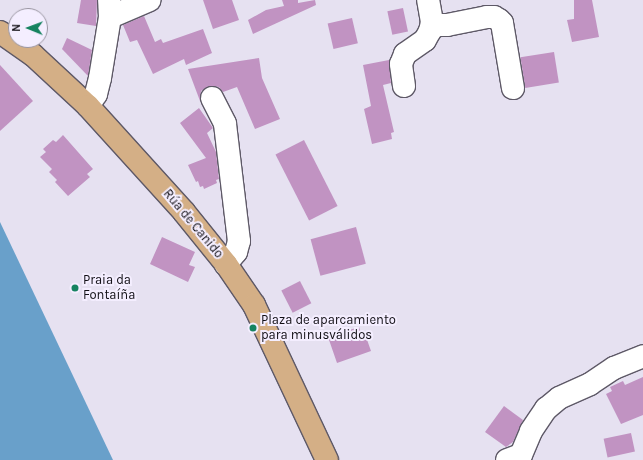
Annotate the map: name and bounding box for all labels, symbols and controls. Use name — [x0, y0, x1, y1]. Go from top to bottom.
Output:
north arrow — [8, 8, 48, 48]
text: N — [10, 24, 23, 32]
street label: Rúa de Canido — [160, 186, 226, 262]
place label: Praia da Fontaíña — [83, 273, 135, 304]
marker: Praia da Fontaíña — [70, 283, 80, 293]
place label: Plaza de aparcamiento para minusválidos — [261, 313, 396, 344]
marker: Plaza de aparcamiento para minusválidos — [248, 323, 258, 333]

